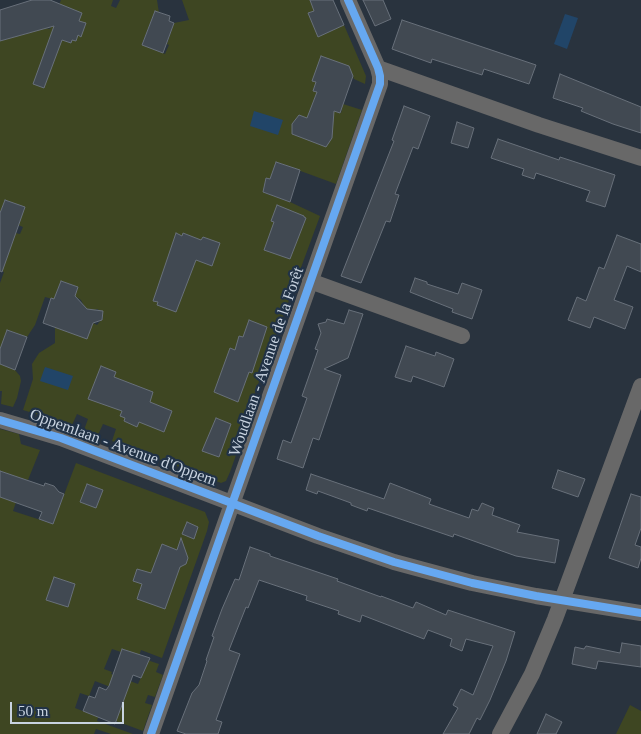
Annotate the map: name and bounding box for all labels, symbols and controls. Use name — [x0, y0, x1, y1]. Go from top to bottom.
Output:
street label: Woudlaan - Avenue de la Forêt — [226, 265, 308, 459]
street label: Oppemlaan - Avenue d'Oppem — [27, 405, 219, 491]
scale bar — [12, 692, 126, 724]
text: 50 m — [18, 703, 48, 719]

